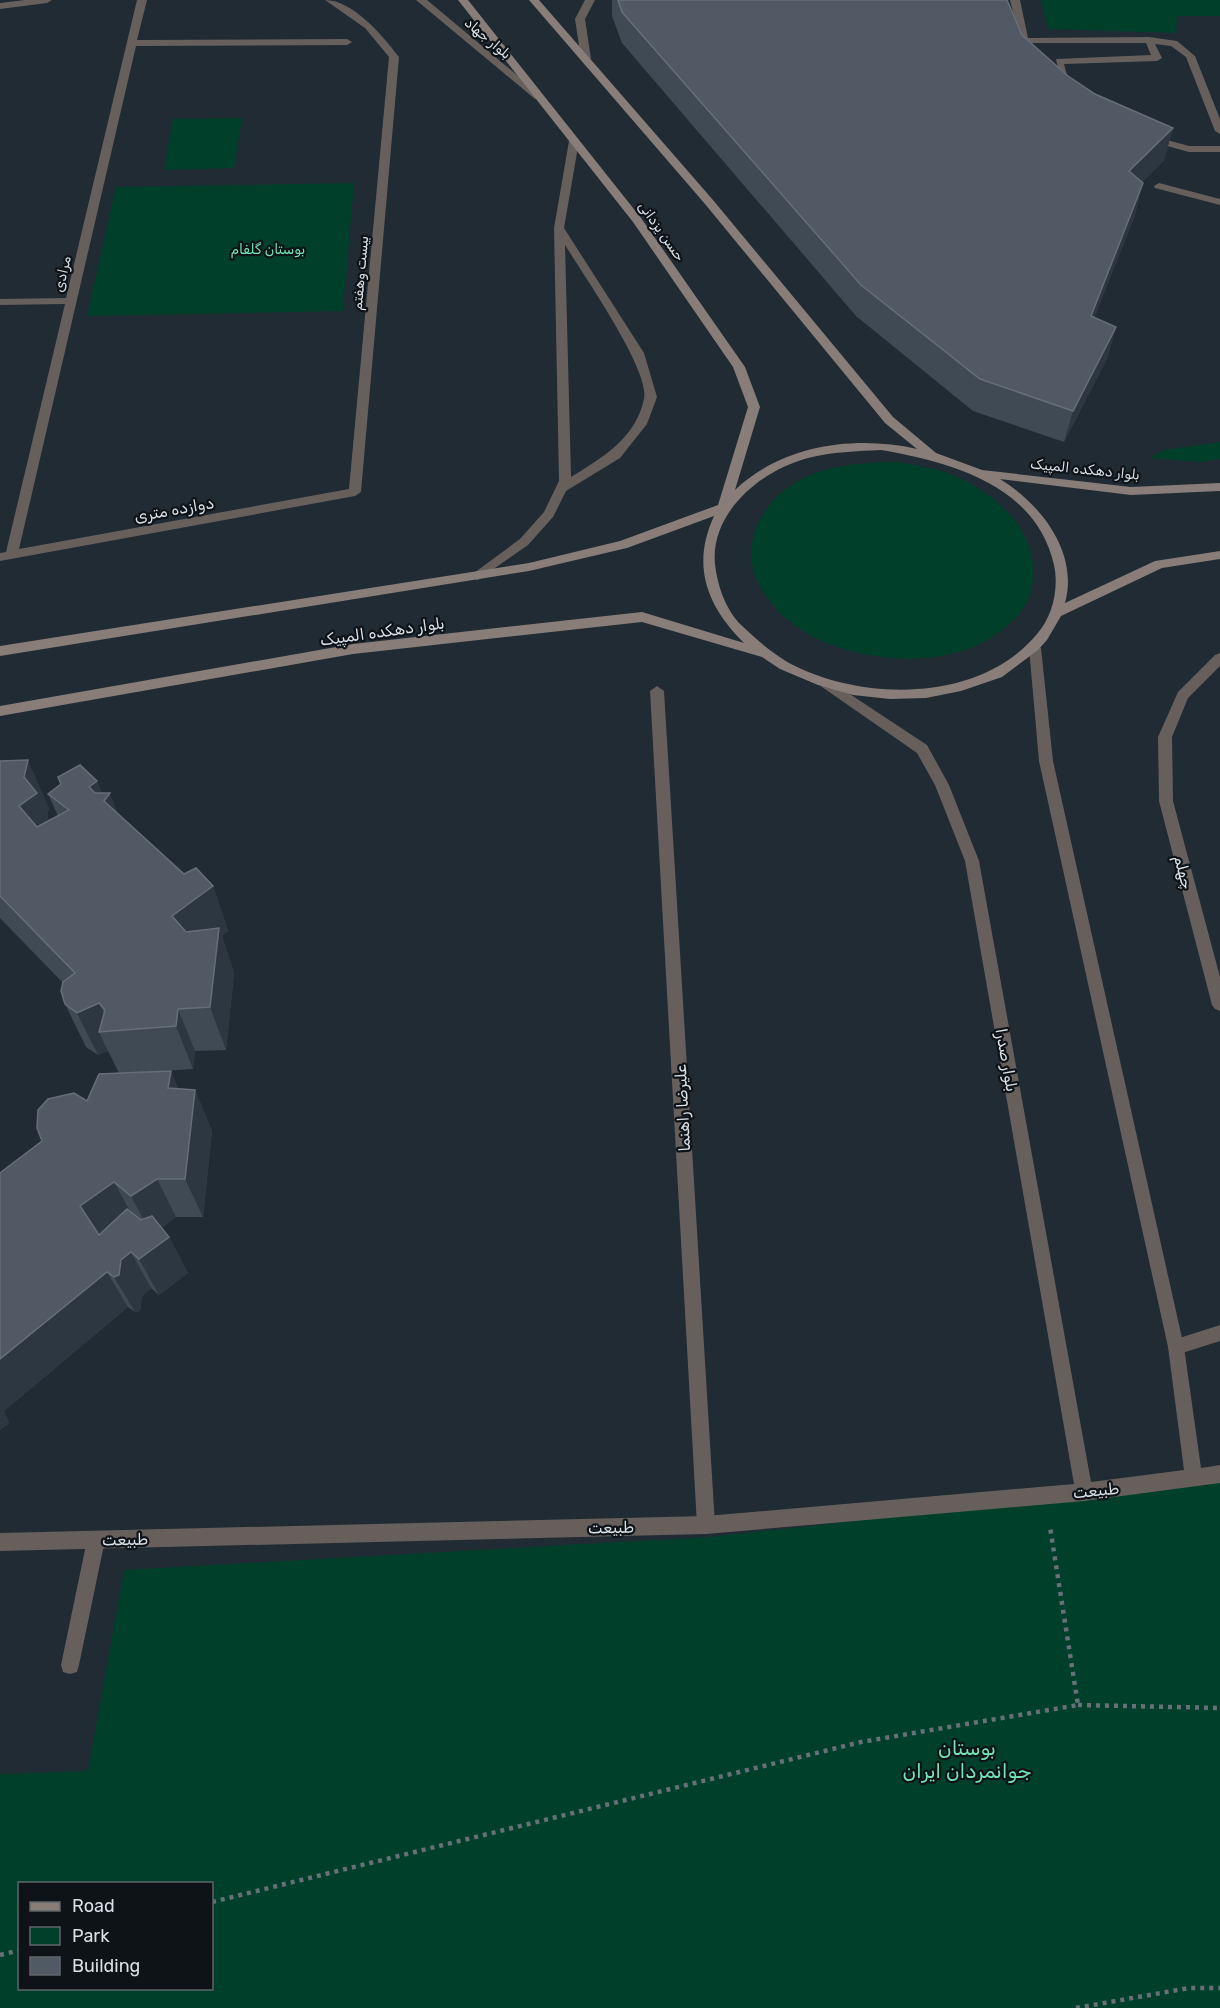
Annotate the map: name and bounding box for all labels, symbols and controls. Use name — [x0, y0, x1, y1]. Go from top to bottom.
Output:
street label: بلوار جهاد — [461, 14, 514, 63]
street label: حسن یزدانی — [635, 198, 689, 265]
street label: بیست وهفتم — [349, 235, 372, 311]
park label: بوستان گلفام — [231, 241, 305, 259]
street label: مرادی — [50, 254, 75, 294]
street label: بلوار دهکده المپیک — [1029, 455, 1140, 485]
street label: دوازده متری — [133, 493, 216, 527]
street label: بلوار دهکده المپیک — [319, 613, 446, 651]
street label: چهلم — [1169, 853, 1197, 891]
street label: بلوار صدرا — [991, 1027, 1021, 1093]
street label: علیرضا راهنما — [671, 1063, 695, 1152]
street label: طبیعت — [1072, 1479, 1120, 1502]
street label: طبیعت — [588, 1518, 634, 1537]
street label: طبیعت — [102, 1530, 148, 1549]
park label: بوستان جوانمردان ایران — [903, 1736, 1031, 1783]
legend — [18, 1882, 213, 1990]
text: Road — [72, 1895, 115, 1917]
text: Park — [72, 1925, 110, 1947]
text: Building — [72, 1955, 140, 1977]

